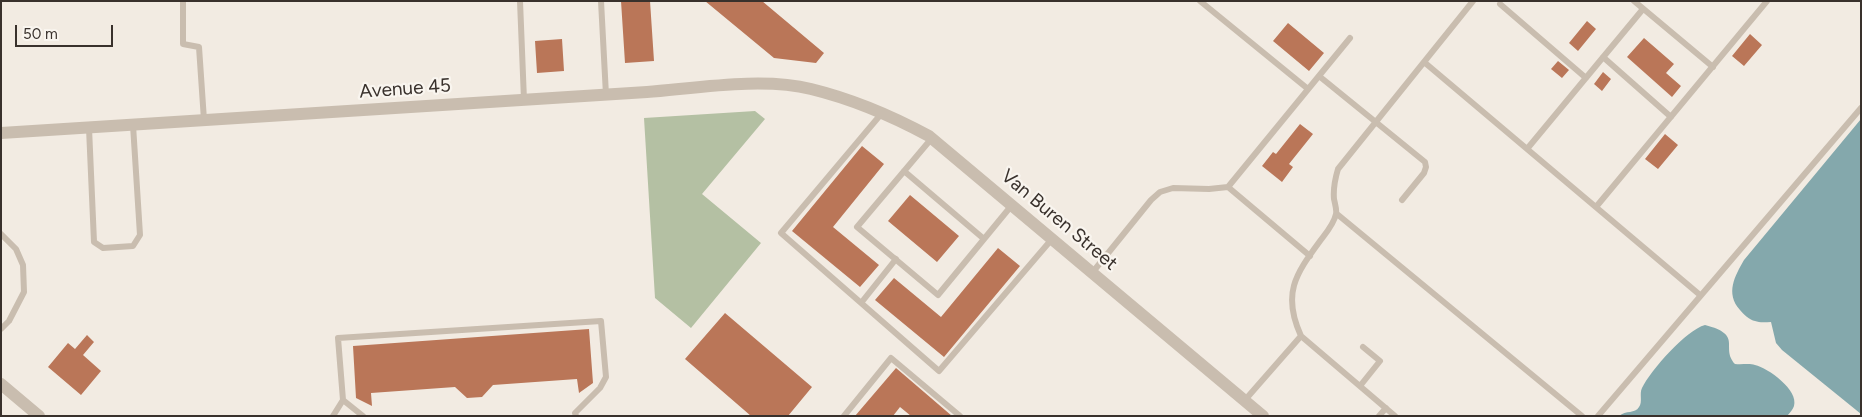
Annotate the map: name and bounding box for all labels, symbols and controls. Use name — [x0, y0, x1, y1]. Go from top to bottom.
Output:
scale bar — [18, 15, 115, 47]
text: 50 m — [23, 25, 58, 43]
street label: Avenue 45 — [358, 74, 452, 104]
street label: Van Buren Street — [996, 165, 1122, 275]

